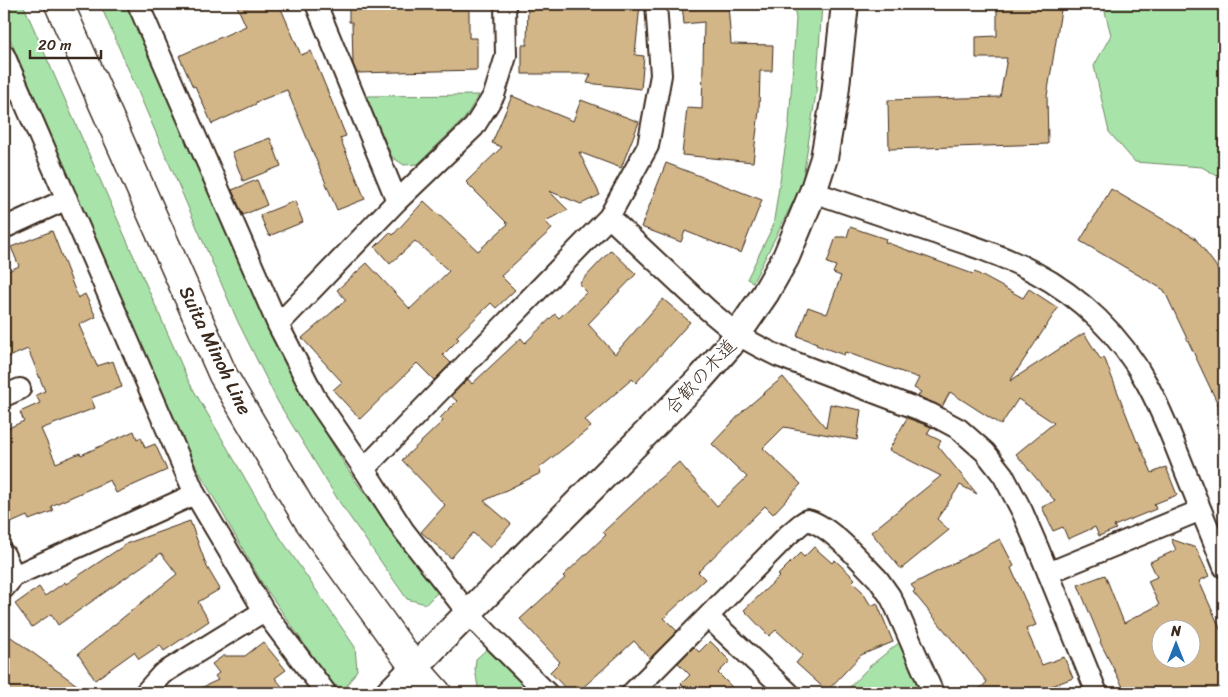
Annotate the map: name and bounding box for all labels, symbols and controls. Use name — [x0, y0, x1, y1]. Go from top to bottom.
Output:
scale bar — [30, 28, 101, 60]
text: 20 m — [38, 32, 72, 58]
street label: Suita Minoh Line — [170, 280, 261, 421]
street label: 合歓の木道 — [656, 330, 745, 422]
text: N — [1170, 619, 1181, 644]
north arrow — [1150, 620, 1200, 670]

